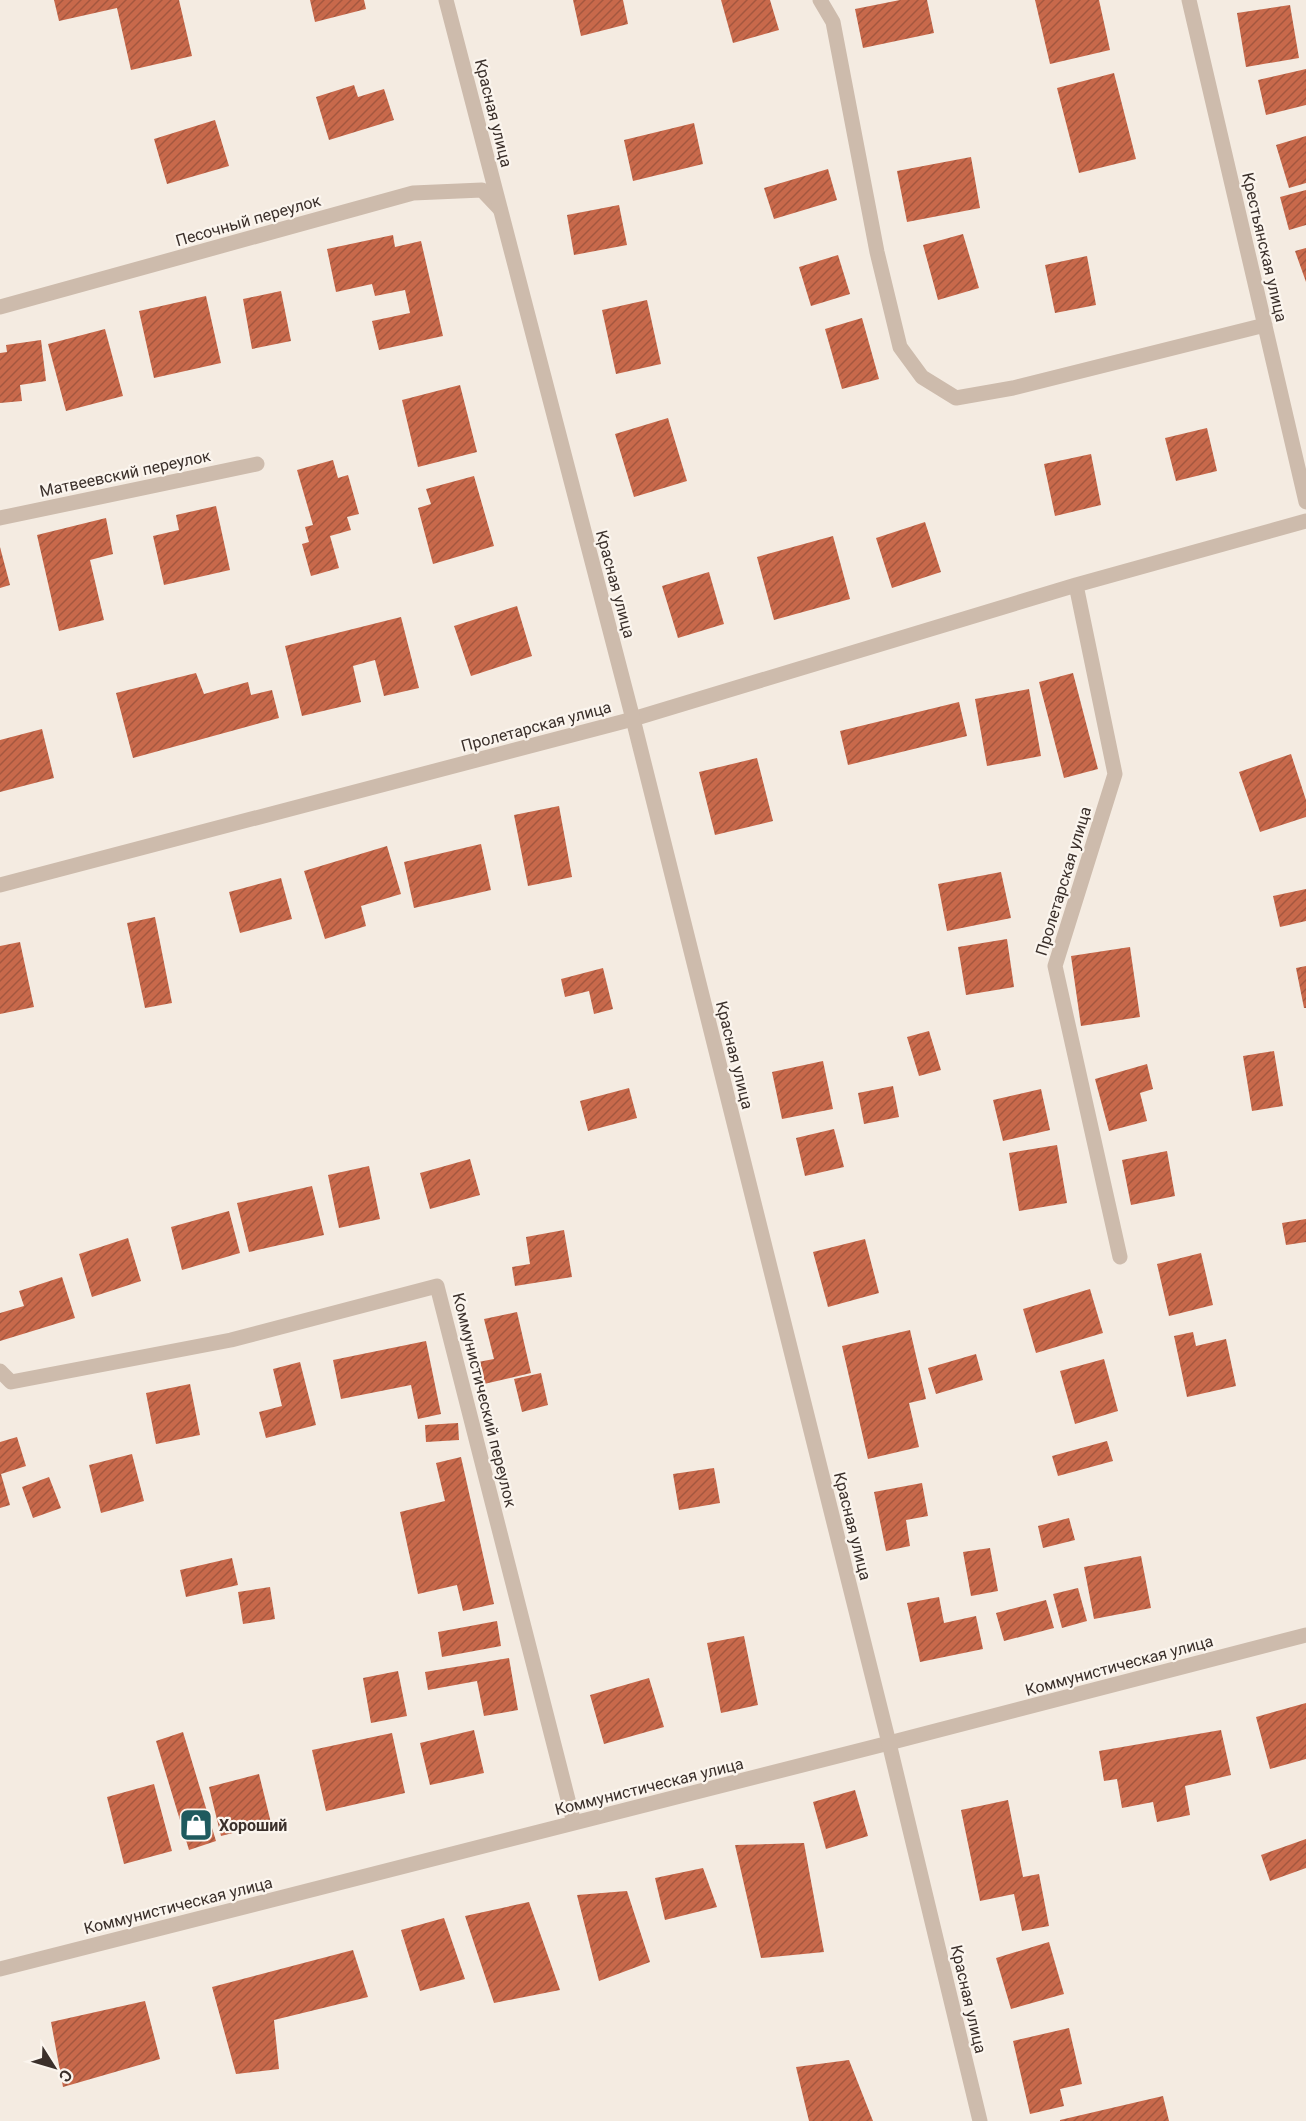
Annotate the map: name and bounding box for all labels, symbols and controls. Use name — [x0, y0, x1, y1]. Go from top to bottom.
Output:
street label: Красная улица — [471, 57, 516, 169]
street label: Крестьянская улица — [1238, 171, 1291, 324]
street label: Песочный переулок — [173, 191, 323, 250]
street label: Матвеевский переулок — [38, 446, 213, 501]
street label: Красная улица — [592, 528, 639, 640]
street label: Пролетарская улица — [459, 697, 613, 756]
street label: Пролетарская улица — [1032, 804, 1095, 958]
street label: Красная улица — [712, 999, 757, 1111]
street label: Коммунистический переулок — [449, 1291, 520, 1510]
street label: Красная улица — [830, 1470, 875, 1582]
street label: Коммунистическая улица — [1023, 1631, 1215, 1700]
street label: Коммунистическая улица — [553, 1754, 745, 1819]
shop icon: Хороший — [178, 1807, 214, 1843]
place label: Хороший — [219, 1816, 287, 1835]
street label: Коммунистическая улица — [82, 1873, 274, 1938]
street label: Красная улица — [947, 1943, 990, 2055]
north arrow — [24, 2037, 84, 2097]
text: С — [55, 2066, 76, 2086]

